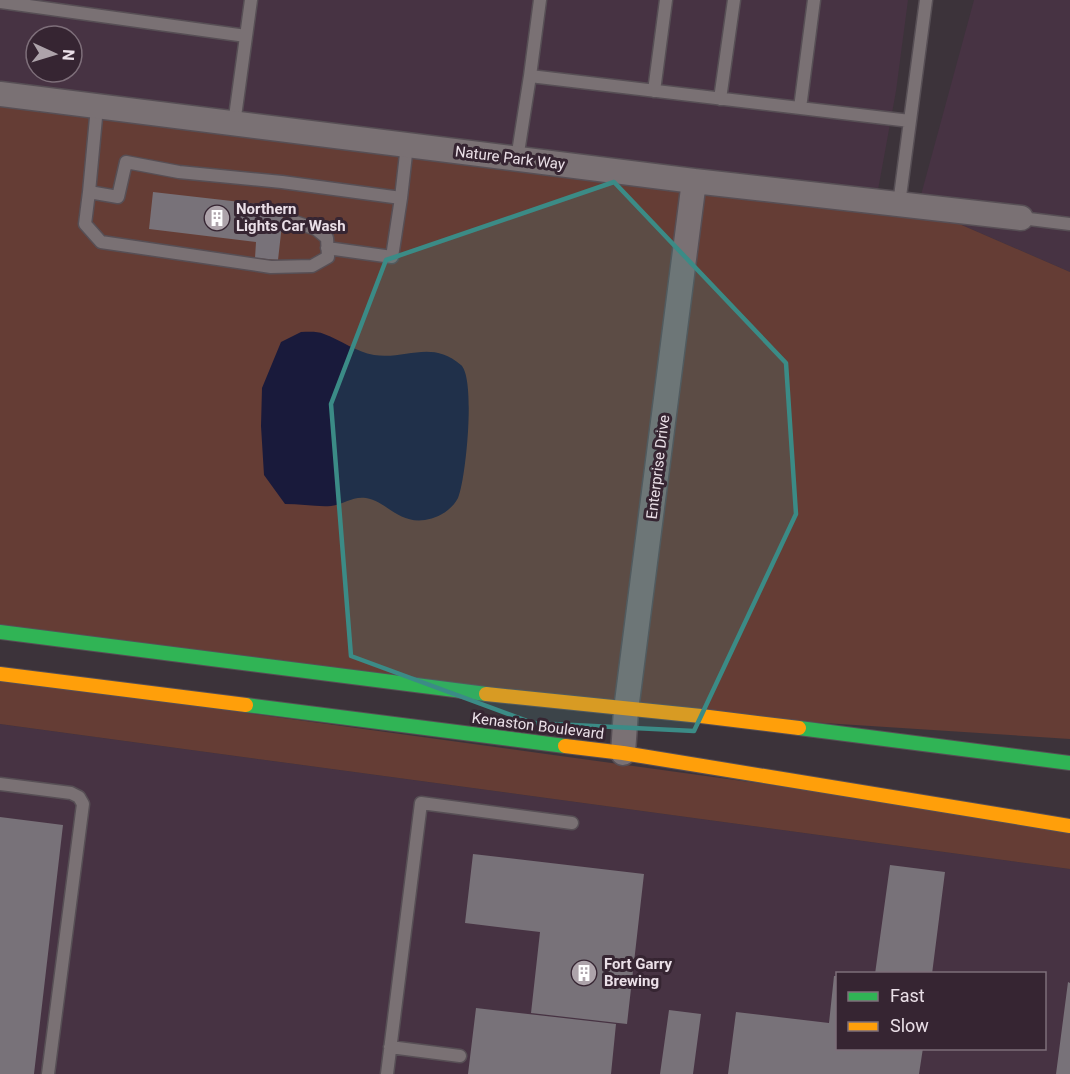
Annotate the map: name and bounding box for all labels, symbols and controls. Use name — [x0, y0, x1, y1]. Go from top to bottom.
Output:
north arrow — [24, 24, 84, 84]
text: N — [59, 49, 78, 61]
street label: Nature Park Way — [454, 142, 566, 174]
place label: Northern Lights Car Wash — [236, 200, 346, 235]
building icon: Northern Lights Car Wash — [202, 203, 232, 233]
street label: Enterprise Drive — [643, 414, 673, 520]
street label: Kenaston Boulevard — [471, 709, 605, 743]
place label: Fort Garry Brewing — [604, 955, 673, 990]
building icon: Fort Garry Brewing — [569, 958, 599, 988]
legend — [836, 972, 1046, 1050]
text: Fast — [890, 985, 925, 1006]
text: Slow — [890, 1015, 929, 1036]

